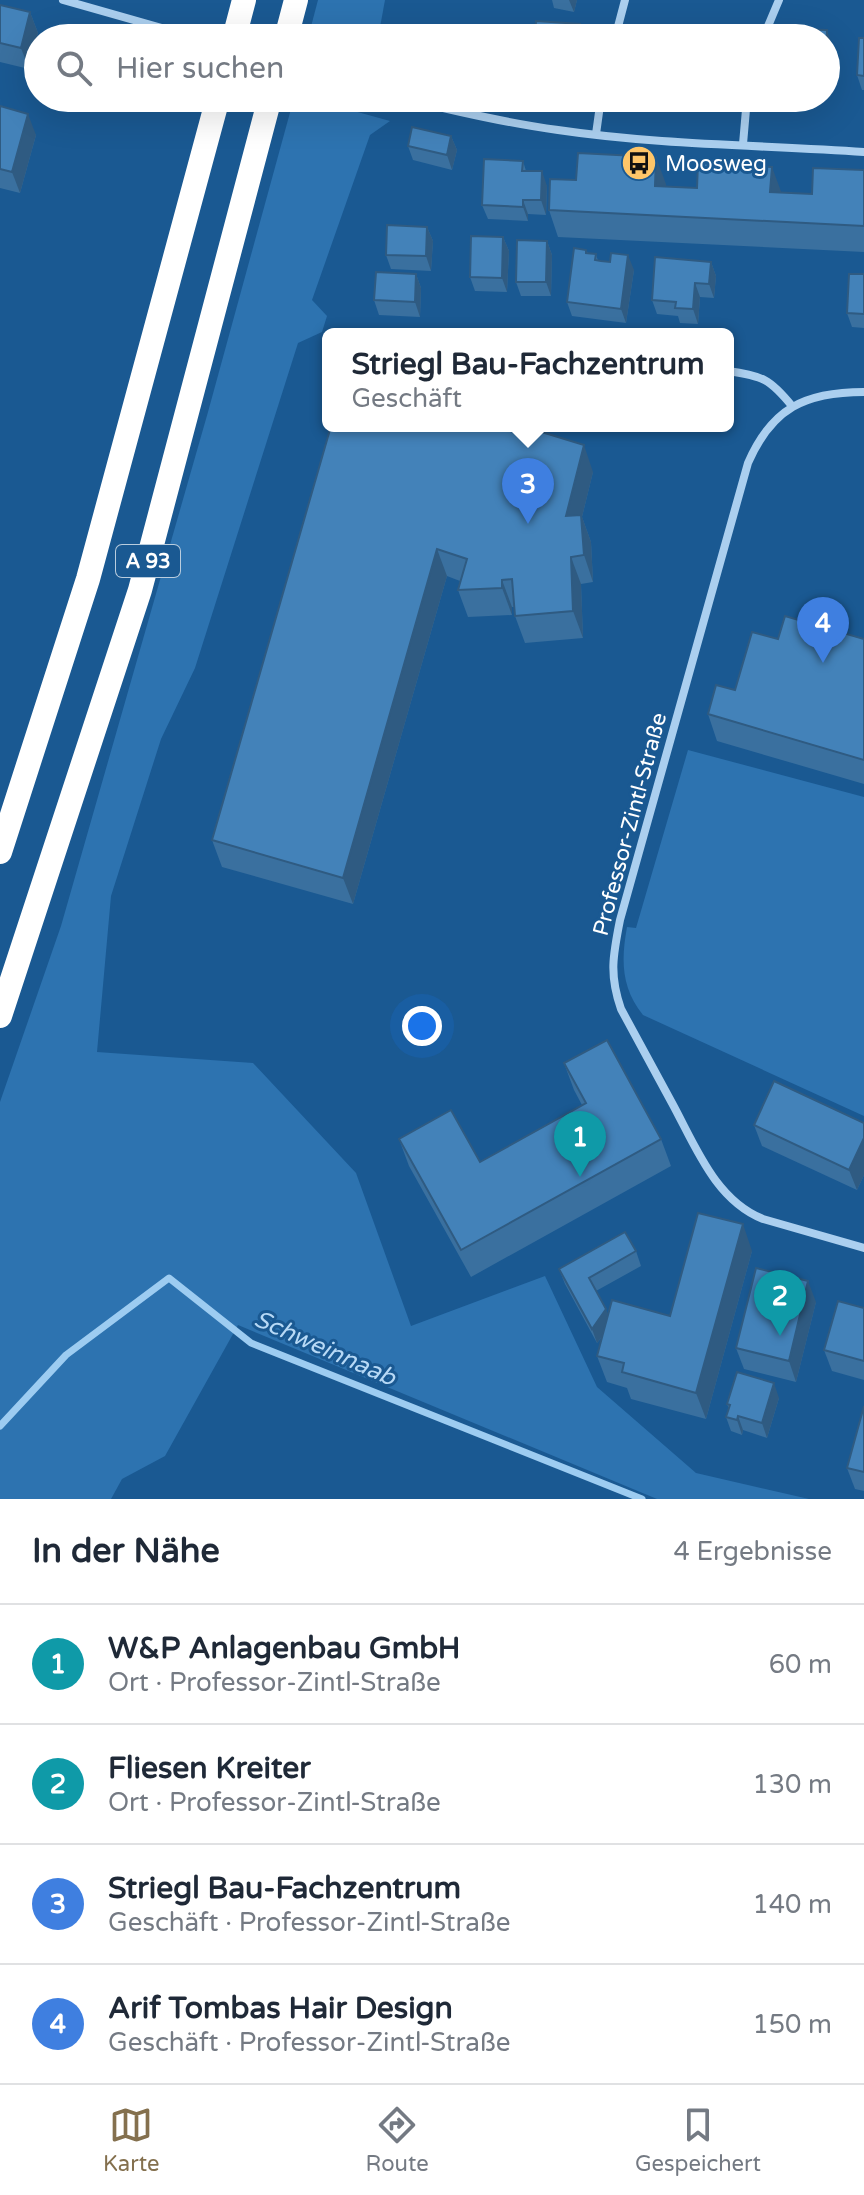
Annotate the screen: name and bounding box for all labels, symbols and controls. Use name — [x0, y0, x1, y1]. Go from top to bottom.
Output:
search box — [24, 24, 840, 112]
icon: search — [52, 46, 96, 90]
text: Hier suchen — [116, 50, 284, 87]
bus stop icon: Moosweg — [620, 144, 658, 182]
place label: Moosweg — [665, 151, 767, 177]
popup — [322, 328, 734, 432]
text: Striegl Bau-Fachzentrum — [351, 346, 705, 383]
text: Geschäft — [351, 383, 462, 414]
pin: 3 — [502, 458, 554, 524]
road number: A 93 — [116, 545, 180, 577]
pin: 4 — [797, 597, 849, 663]
street label: Professor-Zintl-Straße — [588, 710, 672, 939]
your location — [402, 1006, 442, 1046]
pin: 1 — [554, 1111, 606, 1177]
pin: 2 — [754, 1270, 806, 1336]
water label: Schweinnaab — [250, 1304, 402, 1393]
text: In der Nähe — [32, 1531, 220, 1572]
text: 4 Ergebnisse — [673, 1536, 832, 1567]
text: W&P Anlagenbau GmbH — [108, 1630, 460, 1667]
text: 1 — [50, 1649, 66, 1680]
text: 60 m — [769, 1649, 832, 1680]
text: Ort · Professor-Zintl-Straße — [108, 1667, 441, 1698]
text: Fliesen Kreiter — [108, 1750, 311, 1787]
text: 2 — [50, 1769, 66, 1800]
text: 130 m — [752, 1769, 832, 1800]
text: Ort · Professor-Zintl-Straße — [108, 1787, 441, 1818]
text: Striegl Bau-Fachzentrum — [108, 1870, 461, 1907]
text: 3 — [50, 1889, 66, 1920]
text: 140 m — [752, 1889, 832, 1920]
text: Geschäft · Professor-Zintl-Straße — [108, 1907, 510, 1938]
text: Arif Tombas Hair Design — [108, 1990, 453, 2027]
text: 4 — [50, 2009, 66, 2040]
text: 150 m — [752, 2009, 832, 2040]
text: Geschäft · Professor-Zintl-Straße — [108, 2027, 510, 2058]
tab: Karte — [103, 2103, 159, 2177]
tab: Route — [366, 2103, 429, 2177]
tab: Gespeichert — [635, 2103, 761, 2177]

